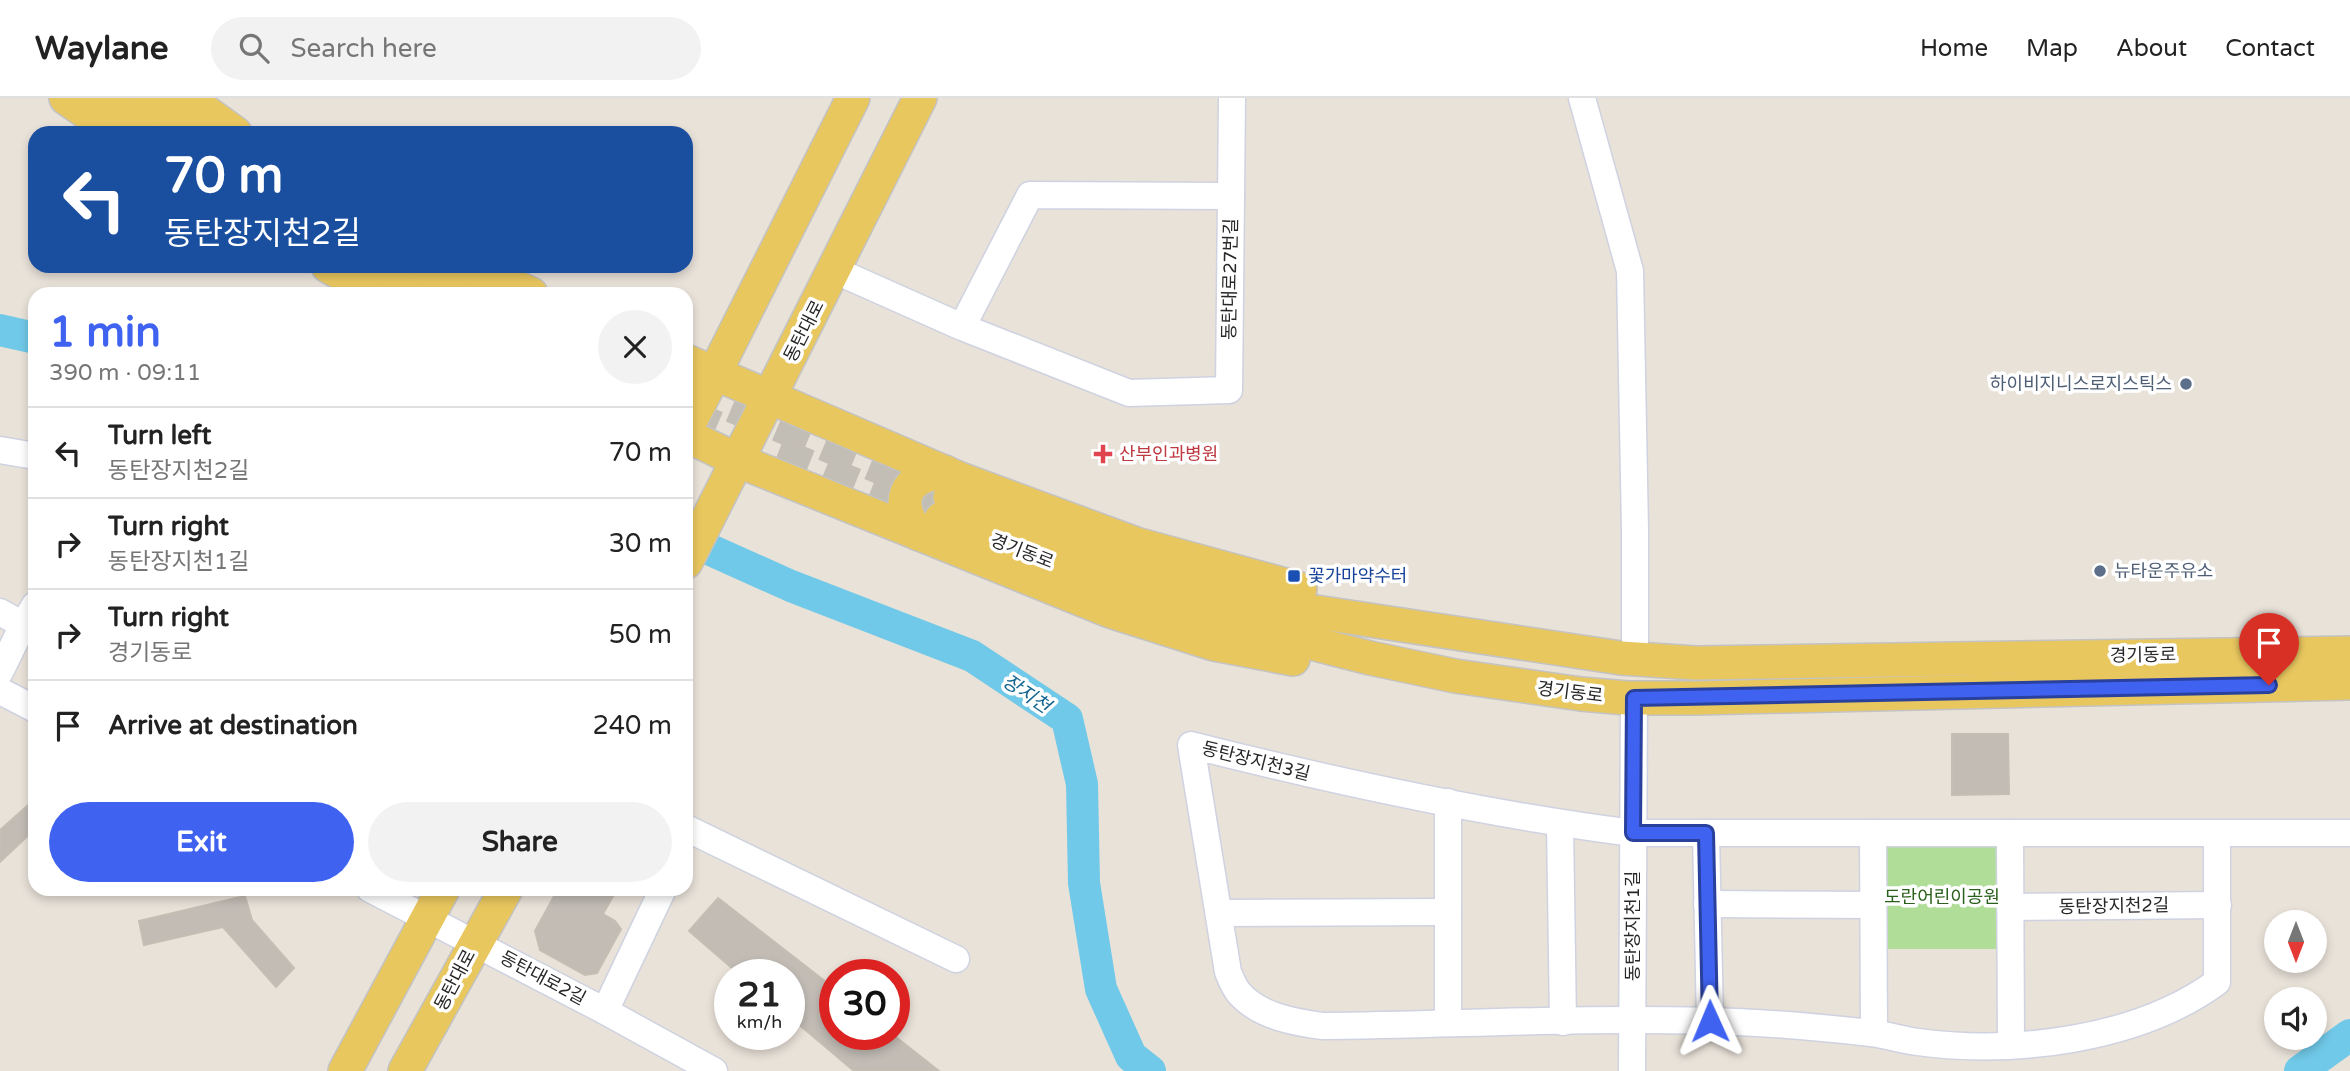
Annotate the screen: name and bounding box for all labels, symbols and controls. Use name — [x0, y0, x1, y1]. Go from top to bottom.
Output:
search box — [211, 17, 701, 80]
text: Waylane — [35, 29, 169, 68]
icon: search — [235, 29, 273, 67]
text: Search here — [291, 33, 437, 64]
text: Home — [1920, 34, 1988, 63]
text: Map — [2026, 34, 2078, 63]
text: About — [2116, 34, 2187, 63]
text: Contact — [2225, 34, 2315, 63]
text: 70 m — [164, 147, 283, 206]
icon: left — [49, 154, 140, 245]
text: 동탄장지천2길 — [164, 215, 361, 253]
street label: 동탄대로27번길 — [1218, 218, 1242, 340]
street label: 동탄대로 — [779, 296, 829, 366]
text: 1 min — [49, 307, 161, 358]
button: close — [598, 310, 672, 384]
text: 390 m · 09:11 — [49, 359, 201, 387]
place label: 하이비지니스로지스틱스 — [1990, 373, 2172, 395]
marker: 하이비지니스로지스틱스 — [2178, 376, 2194, 392]
text: Turn left — [108, 420, 211, 451]
icon: left — [49, 434, 87, 472]
text: 70 m — [609, 437, 672, 468]
place label: 산부인과병원 — [1119, 443, 1218, 465]
marker: 산부인과병원 — [1093, 444, 1113, 464]
text: 동탄장지천2길 — [108, 457, 249, 485]
text: Turn right — [108, 511, 229, 542]
icon: right — [49, 525, 87, 563]
text: 30 m — [609, 528, 672, 559]
street label: 경기동로 — [987, 529, 1057, 573]
text: 동탄장지천1길 — [108, 548, 249, 576]
place label: 뉴타운주유소 — [2114, 560, 2213, 582]
marker: 뉴타운주유소 — [2092, 563, 2108, 579]
place label: 꽃가마약수터 — [1308, 565, 1407, 587]
marker: 꽃가마약수터 — [1286, 568, 1302, 584]
text: Turn right — [108, 602, 229, 633]
pin — [2239, 613, 2299, 685]
icon: right — [49, 616, 87, 654]
text: 50 m — [609, 619, 672, 650]
icon: arrive — [2250, 624, 2288, 662]
text: 경기동로 — [108, 639, 193, 667]
street label: 경기동로 — [2110, 643, 2176, 667]
water label: 장지천 — [999, 670, 1056, 718]
street label: 경기동로 — [1536, 677, 1604, 707]
icon: arrive — [49, 707, 87, 745]
text: Arrive at destination — [108, 710, 358, 741]
text: 240 m — [592, 710, 672, 741]
street label: 동탄장지천3길 — [1200, 737, 1312, 785]
button: Exit — [49, 802, 354, 882]
button: Share — [368, 802, 672, 882]
street label: 동탄장지천1길 — [1622, 871, 1644, 981]
park label: 도란어린이공원 — [1884, 886, 2000, 908]
street label: 동탄장지천2길 — [2058, 894, 2170, 918]
north arrow — [2264, 910, 2328, 973]
map controls — [2264, 910, 2327, 1050]
street label: 동탄대로 — [430, 946, 480, 1014]
street label: 동탄대로2길 — [496, 946, 590, 1010]
speed limit sign: 30 — [819, 959, 910, 1050]
text: 21 — [738, 974, 781, 1016]
position arrow — [1673, 984, 1747, 1058]
button: sound — [2264, 987, 2327, 1050]
text: km/h — [737, 1011, 782, 1033]

